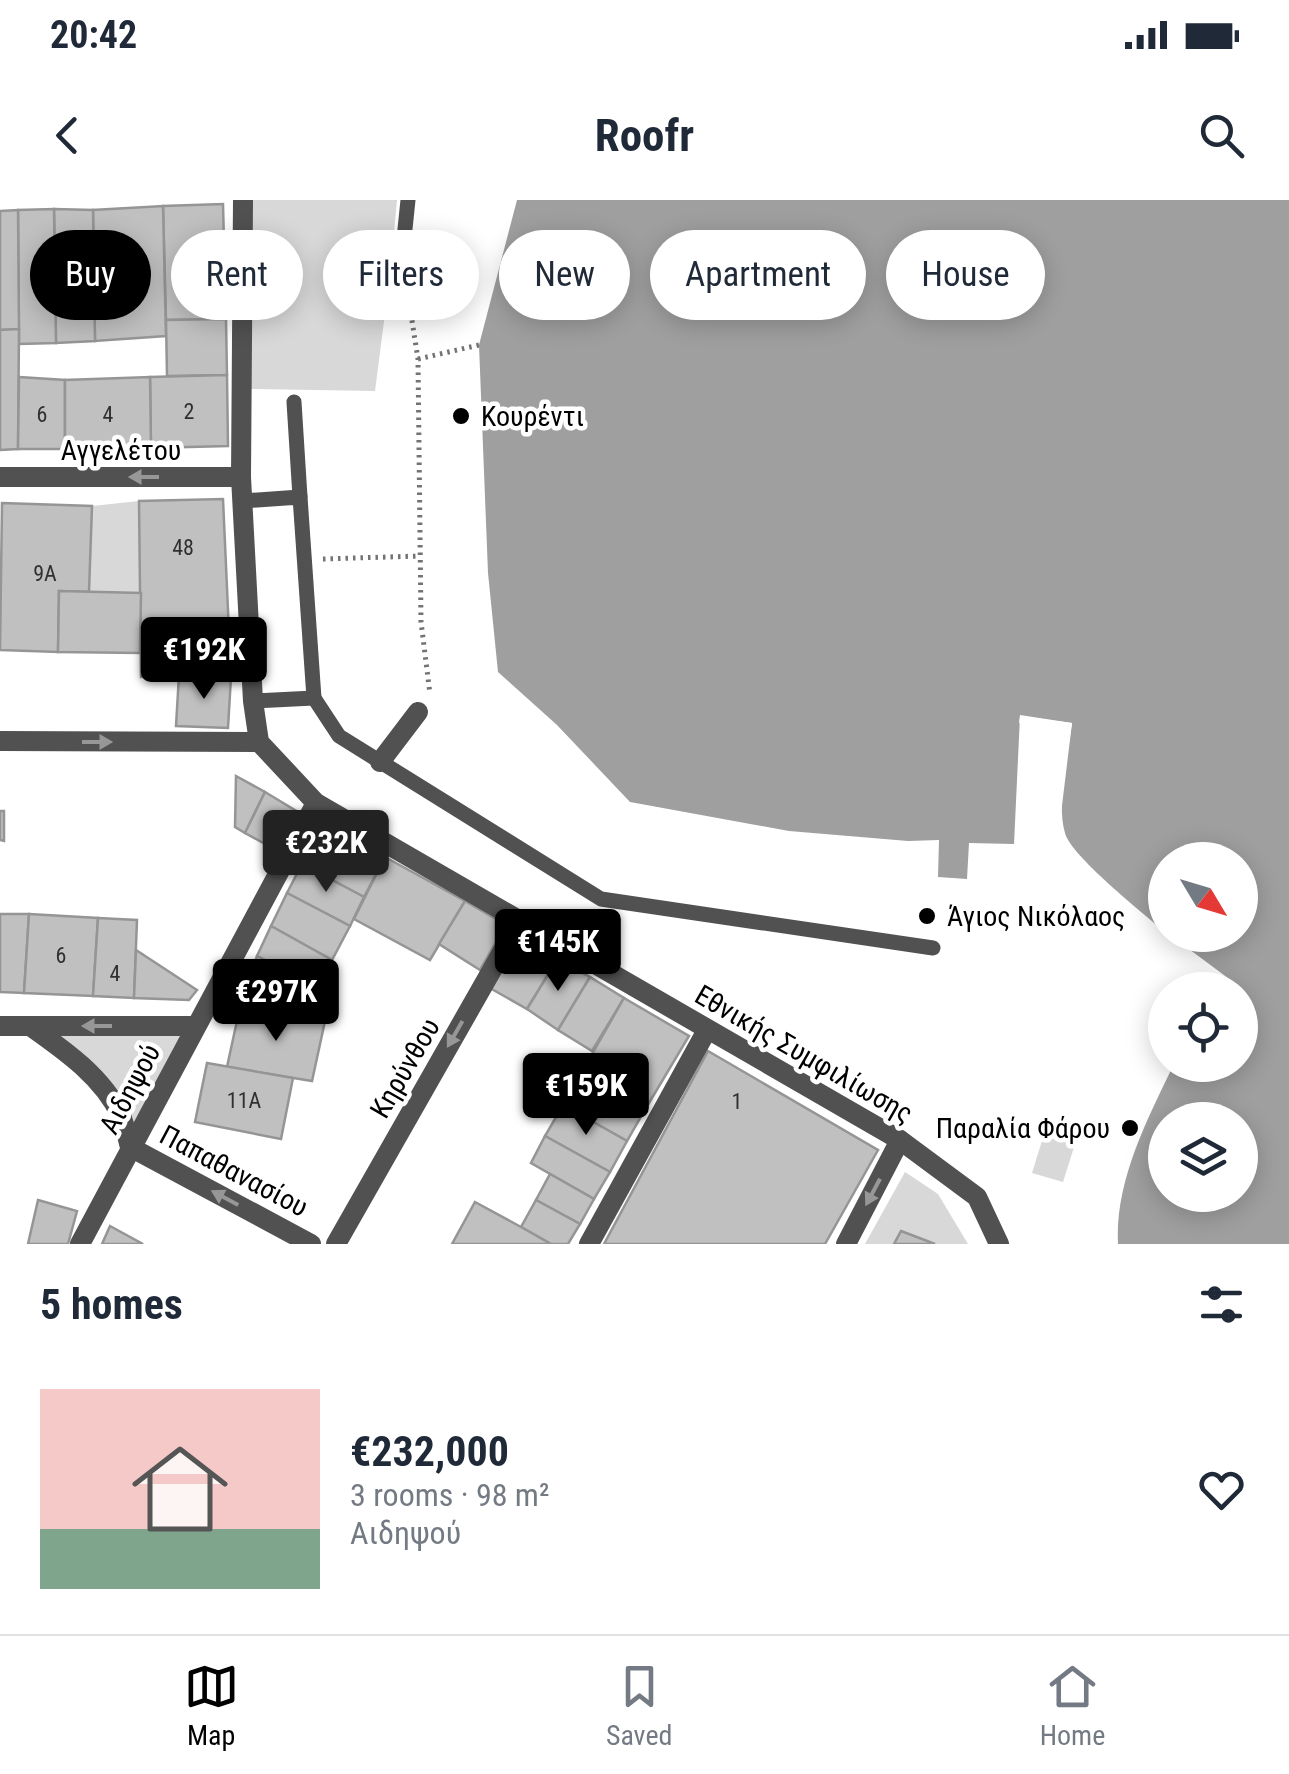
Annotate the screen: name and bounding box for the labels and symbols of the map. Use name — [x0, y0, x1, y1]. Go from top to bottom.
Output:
house number: 2 — [184, 399, 194, 424]
place label: Κουρέντι — [481, 400, 584, 433]
house number: 6 — [37, 402, 47, 427]
house number: 4 — [103, 402, 114, 427]
marker: Κουρέντι — [450, 405, 472, 427]
street label: Αγγελέτου — [61, 434, 181, 467]
one-way arrow — [127, 469, 159, 485]
house number: 48 — [172, 535, 194, 560]
house number: 9Α — [33, 561, 57, 586]
pin: €192K — [134, 617, 274, 702]
one-way arrow — [82, 734, 114, 750]
pin: €232K — [256, 810, 396, 895]
north arrow — [1148, 842, 1258, 952]
place label: Άγιος Νικόλαος — [947, 900, 1125, 933]
marker: Άγιος Νικόλαος — [916, 905, 938, 927]
pin: €145K — [488, 909, 628, 994]
house number: 6 — [56, 943, 66, 968]
pin: €297K — [206, 959, 346, 1044]
house number: 4 — [110, 961, 121, 986]
street label: Εθνικής Συμφιλίωσης — [689, 978, 919, 1130]
street label: Κηρύνθου — [363, 1012, 447, 1124]
one-way arrow — [81, 1018, 113, 1034]
one-way arrow — [447, 1020, 464, 1049]
street label: Αιδηψού — [93, 1038, 167, 1140]
pin: €159K — [516, 1053, 656, 1138]
house number: 11Α — [227, 1088, 262, 1113]
house number: 1 — [732, 1089, 742, 1114]
place label: Παραλία Φάρου — [936, 1112, 1110, 1145]
marker: Παραλία Φάρου — [1119, 1117, 1141, 1139]
street label: Παπαθανασίου — [154, 1118, 314, 1224]
one-way arrow — [865, 1177, 882, 1206]
one-way arrow — [211, 1189, 239, 1207]

